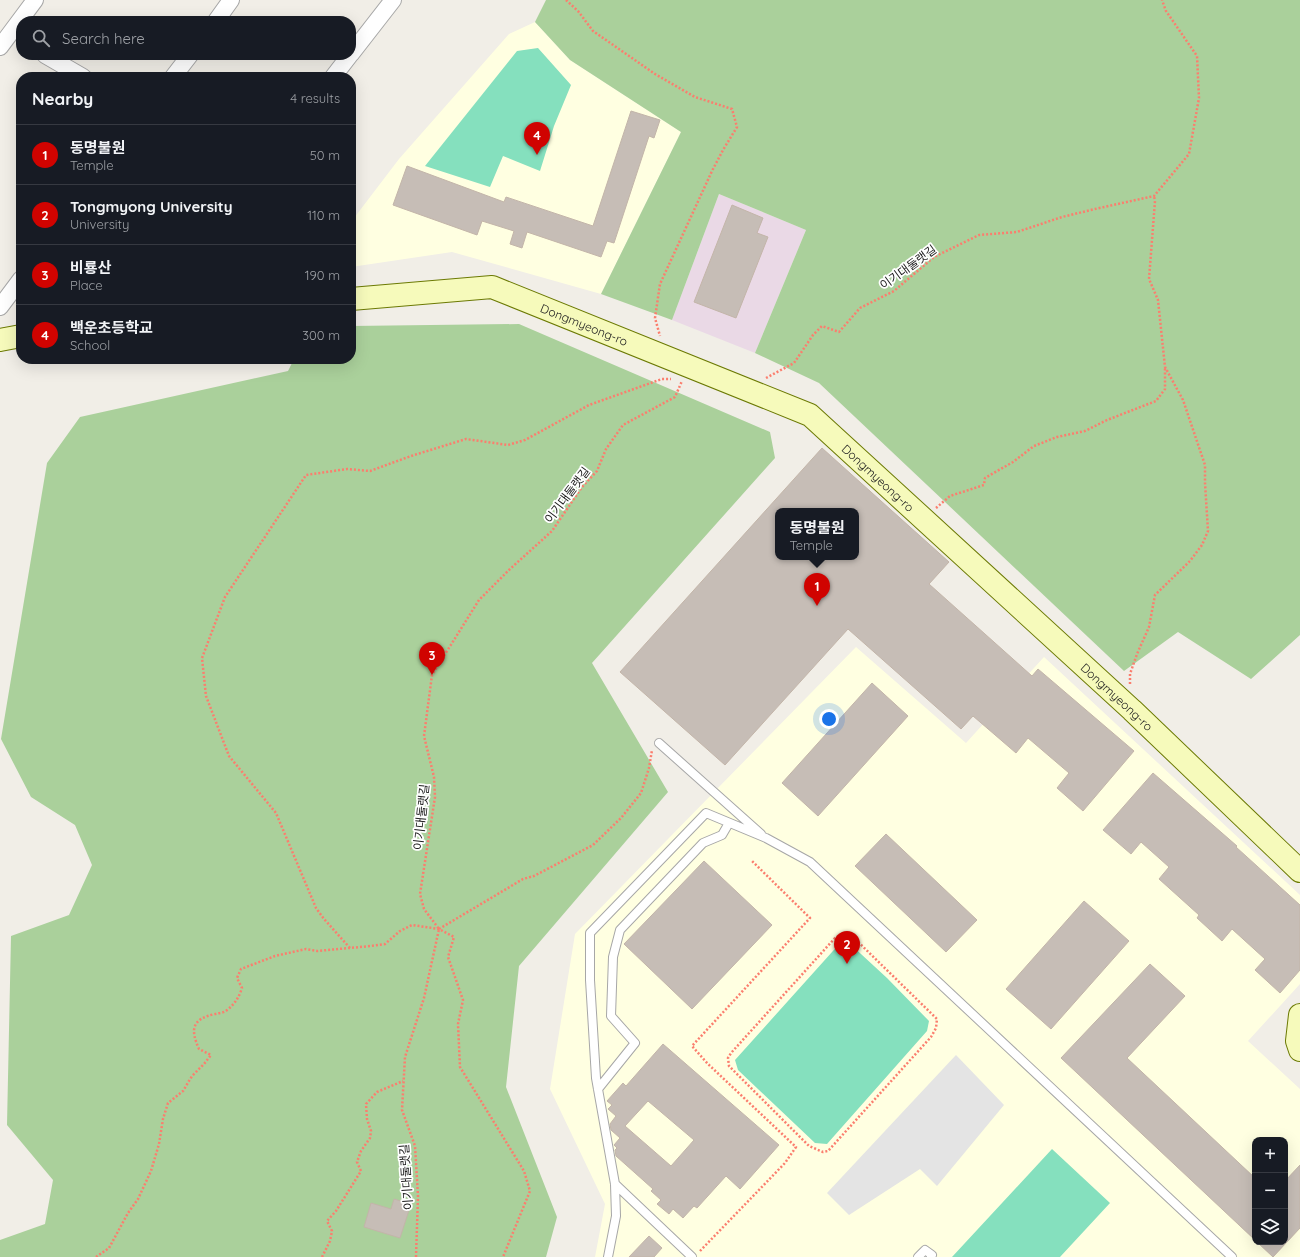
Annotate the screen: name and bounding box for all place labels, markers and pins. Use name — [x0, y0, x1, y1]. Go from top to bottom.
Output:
pin: 4 — [524, 122, 550, 155]
pin: 1 — [804, 573, 830, 606]
pin: 3 — [419, 642, 445, 675]
pin: 2 — [834, 931, 860, 964]

